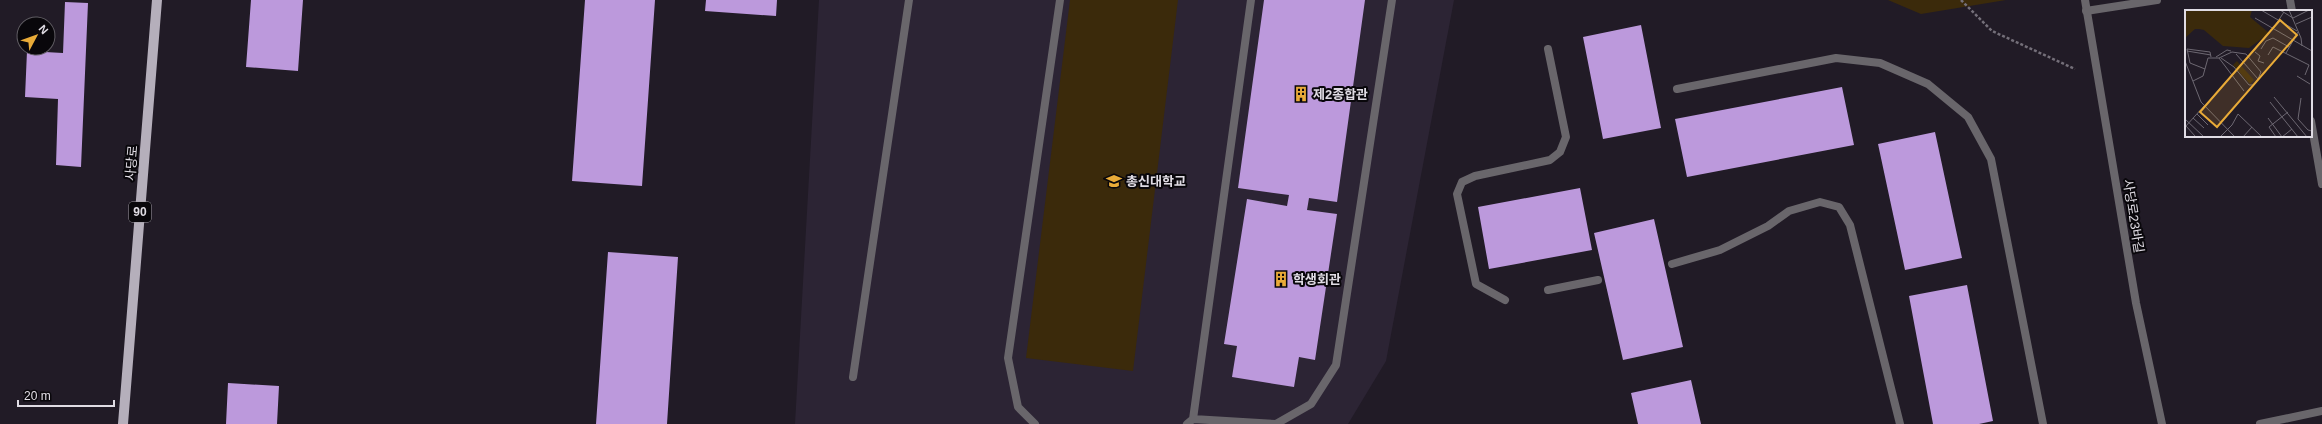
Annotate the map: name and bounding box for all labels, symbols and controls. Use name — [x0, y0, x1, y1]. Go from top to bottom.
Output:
inset map — [2185, 10, 2312, 137]
north arrow — [16, 16, 56, 56]
text: N — [36, 23, 51, 36]
building icon: 제2종합관 — [1292, 85, 1310, 103]
place label: 제2종합관 — [1313, 87, 1368, 102]
street label: 사당로 — [122, 144, 141, 182]
school or university icon: 총신대학교 — [1105, 172, 1123, 190]
place label: 총신대학교 — [1126, 174, 1186, 189]
street label: 사당로23바길 — [2120, 178, 2147, 254]
road number: 90 — [129, 202, 151, 222]
building icon: 학생회관 — [1272, 270, 1290, 288]
place label: 학생회관 — [1293, 272, 1341, 287]
scale bar — [18, 382, 114, 408]
text: 20 m — [24, 389, 51, 403]

